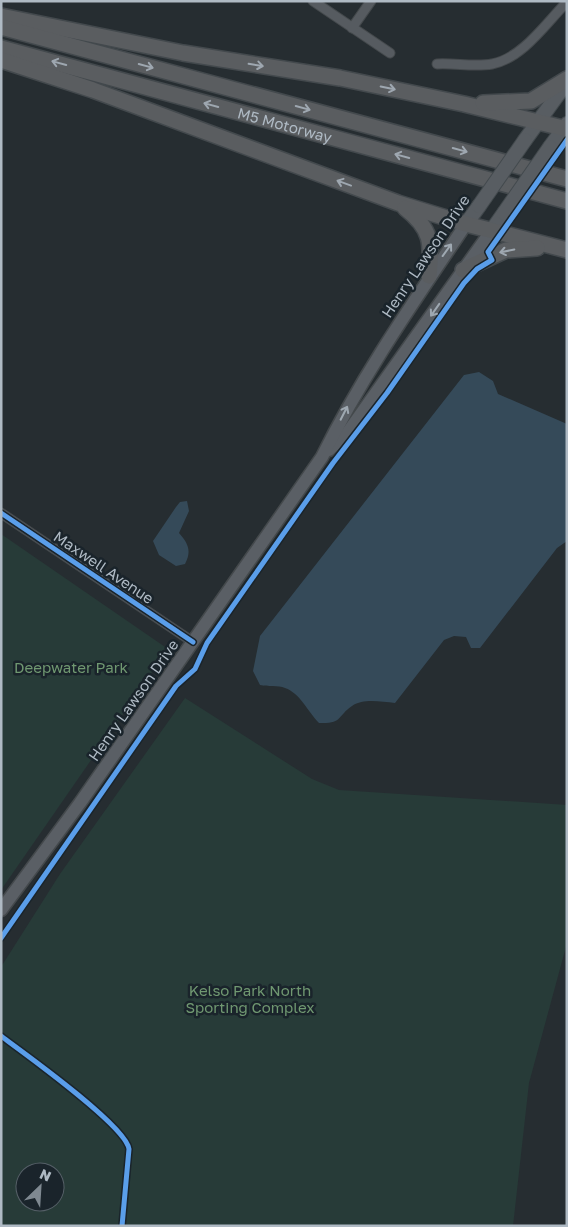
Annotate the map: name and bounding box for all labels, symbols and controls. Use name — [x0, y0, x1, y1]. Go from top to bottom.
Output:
one-way arrow — [51, 58, 67, 68]
one-way arrow — [247, 60, 263, 70]
one-way arrow — [137, 61, 153, 71]
one-way arrow — [379, 84, 395, 93]
one-way arrow — [203, 99, 219, 109]
street label: M5 Motorway — [236, 103, 335, 146]
one-way arrow — [294, 104, 310, 113]
one-way arrow — [451, 146, 467, 155]
one-way arrow — [394, 151, 410, 161]
one-way arrow — [337, 177, 352, 187]
street label: Henry Lawson Drive — [377, 191, 473, 321]
one-way arrow — [442, 243, 452, 257]
one-way arrow — [500, 247, 516, 256]
one-way arrow — [430, 303, 440, 317]
one-way arrow — [340, 406, 349, 421]
street label: Maxwell Avenue — [51, 527, 158, 607]
street label: Henry Lawson Drive — [84, 636, 182, 764]
park label: Deepwater Park — [14, 658, 128, 676]
park label: Kelso Park North Sporting Complex — [185, 981, 315, 1016]
north arrow — [15, 1162, 65, 1212]
text: N — [37, 1165, 54, 1185]

